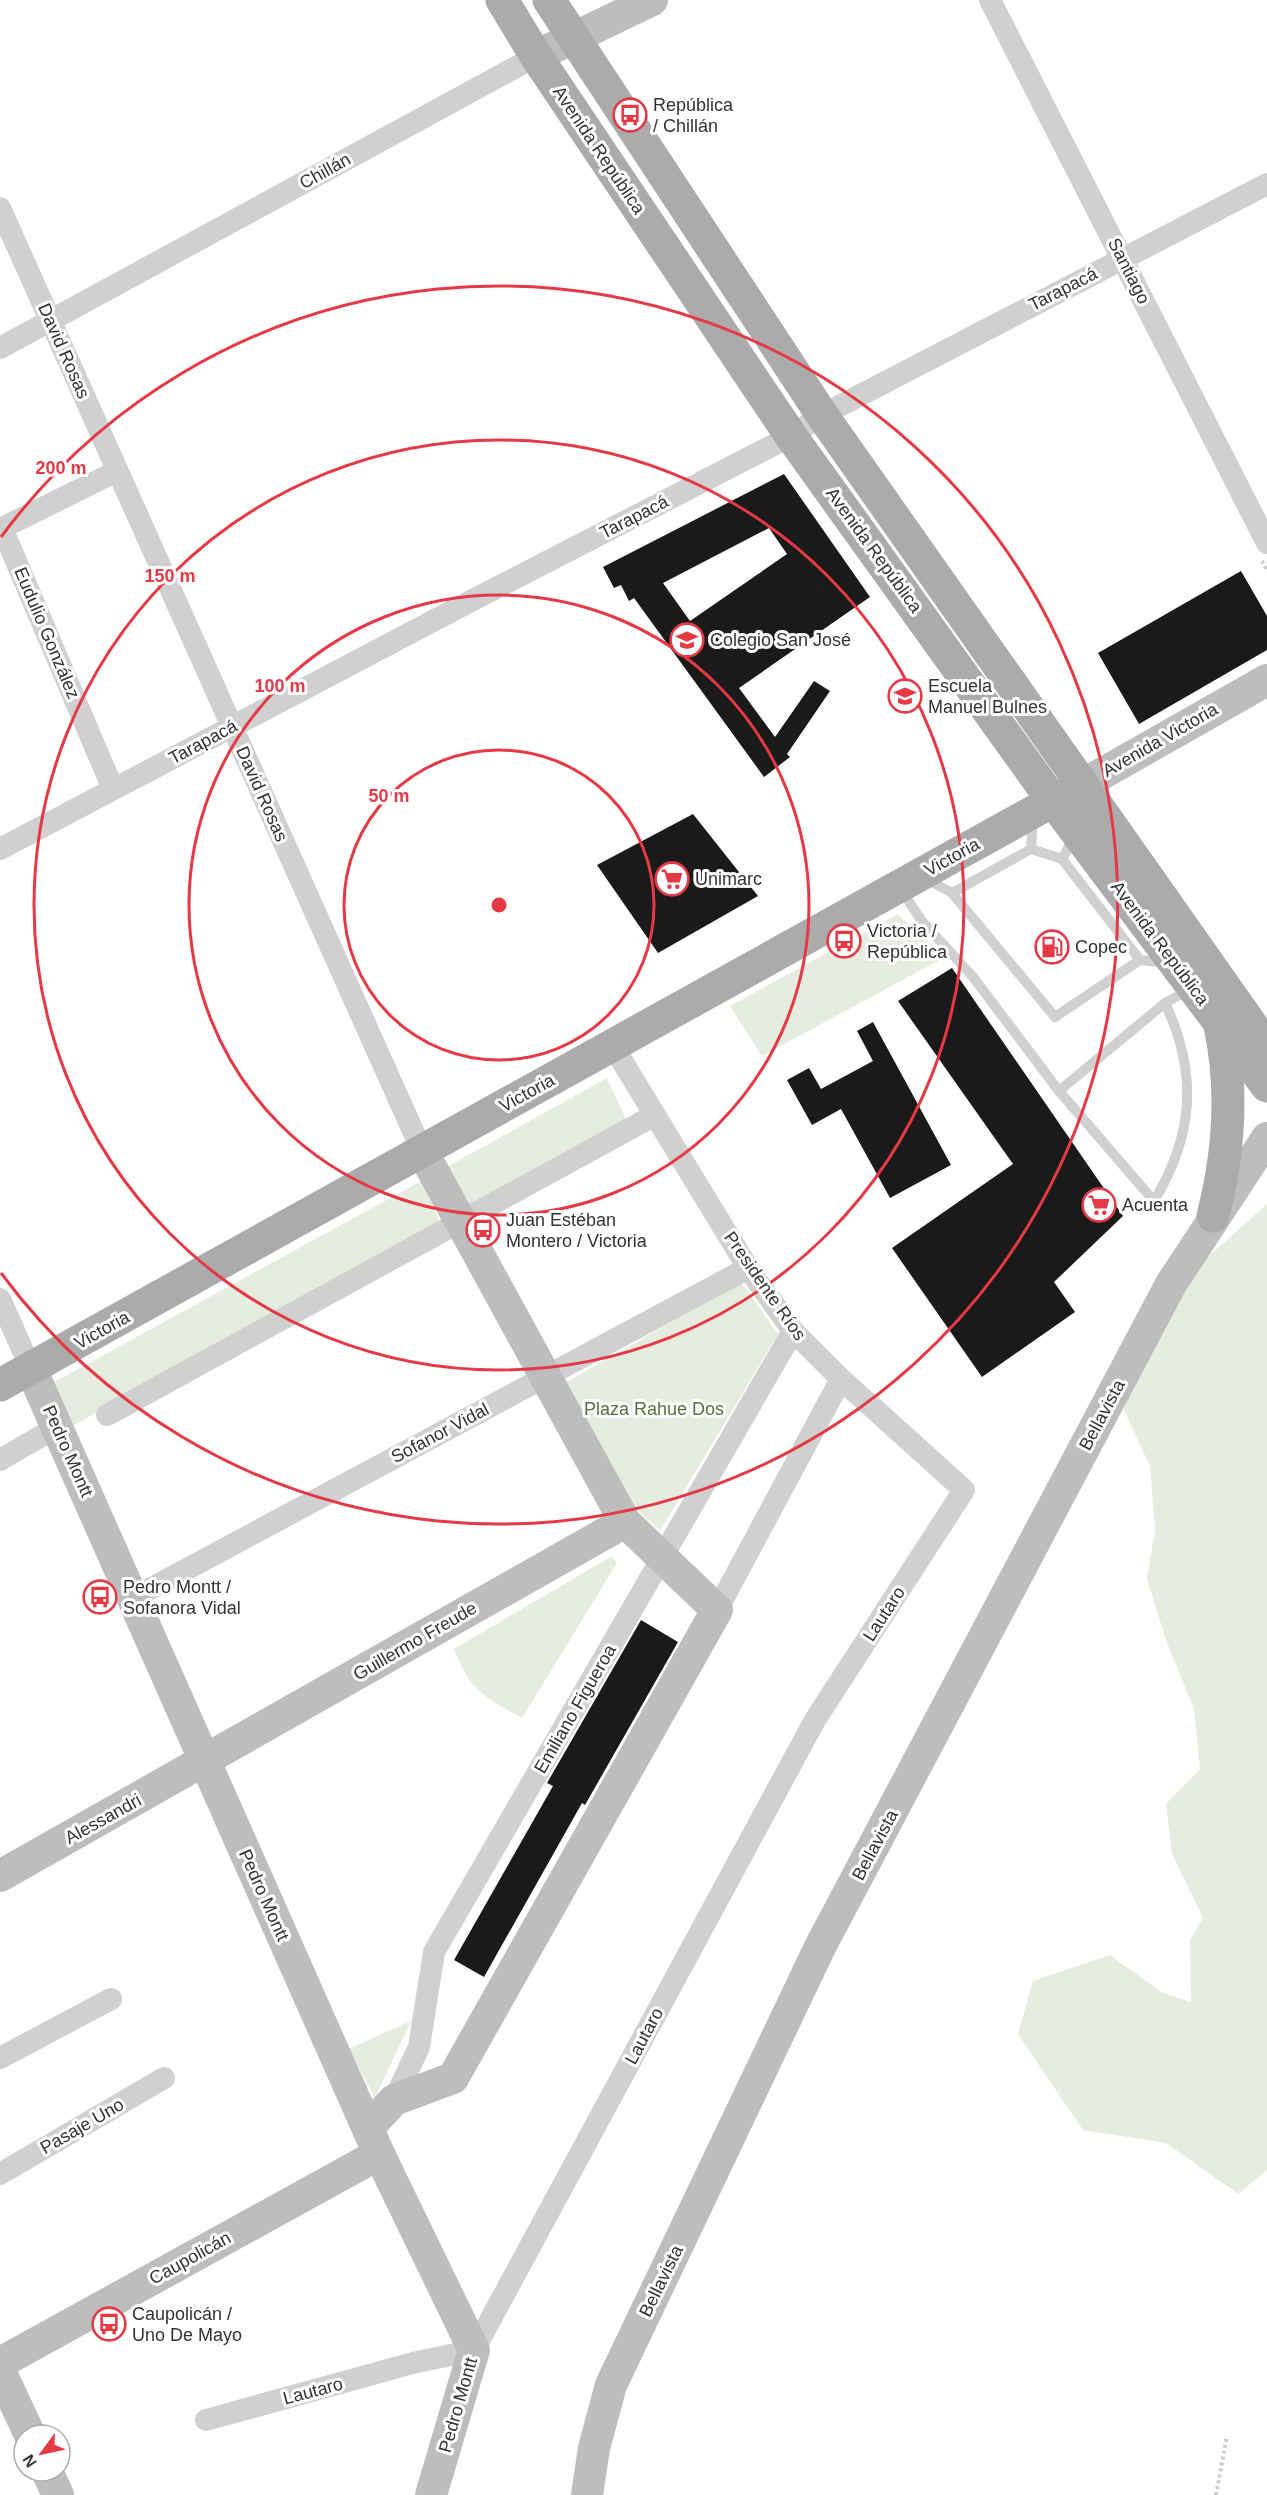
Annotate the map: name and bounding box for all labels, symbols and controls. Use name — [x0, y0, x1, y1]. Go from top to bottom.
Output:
street label: Avenida República — [549, 82, 650, 218]
place label: República / Chillán — [653, 95, 734, 136]
bus stop icon: República / Chillán — [612, 97, 648, 133]
street label: Chillán — [296, 149, 354, 193]
street label: Santiago — [1104, 235, 1154, 307]
street label: Tarapacá — [1025, 263, 1101, 315]
street label: David Rosas — [34, 300, 94, 402]
text: 200 m — [35, 458, 87, 478]
street label: Avenida República — [822, 484, 927, 617]
street label: Tarapacá — [596, 491, 672, 543]
street label: Eudulio González — [10, 564, 84, 702]
text: 150 m — [144, 566, 196, 586]
school or university icon: Colegio San José — [669, 622, 705, 658]
place label: Colegio San José — [710, 630, 851, 650]
text: 100 m — [254, 676, 306, 696]
place label: Escuela Manuel Bulnes — [928, 676, 1047, 717]
school or university icon: Escuela Manuel Bulnes — [887, 678, 923, 714]
street label: Avenida Victoria — [1099, 698, 1222, 781]
street label: Tarapacá — [166, 715, 241, 768]
street label: David Rosas — [232, 743, 292, 845]
text: 50 m — [368, 786, 410, 806]
street label: Victoria — [921, 833, 984, 880]
supermarket icon: Unimarc — [654, 861, 690, 897]
place label: Unimarc — [695, 869, 762, 889]
street label: Avenida República — [1107, 877, 1214, 1010]
centre of rings — [489, 895, 509, 915]
place label: Victoria / República — [867, 921, 948, 962]
bus stop icon: Victoria / República — [826, 923, 862, 959]
fuel station icon: Copec — [1034, 929, 1070, 965]
place label: Copec — [1075, 937, 1127, 957]
street label: Victoria — [496, 1069, 559, 1116]
supermarket icon: Acuenta — [1081, 1187, 1117, 1223]
place label: Acuenta — [1122, 1195, 1189, 1215]
place label: Juan Estéban Montero / Victoria — [506, 1210, 648, 1251]
bus stop icon: Juan Estéban Montero / Victoria — [465, 1212, 501, 1248]
street label: Presidente Ríos — [720, 1228, 810, 1344]
street label: Victoria — [71, 1306, 134, 1353]
street label: Bellavista — [1075, 1375, 1129, 1454]
street label: Sofanor Vidal — [388, 1399, 492, 1467]
park label: Plaza Rahue Dos — [584, 1399, 724, 1419]
street label: Pedro Montt — [39, 1402, 97, 1500]
place label: Pedro Montt / Sofanora Vidal — [123, 1577, 241, 1618]
bus stop icon: Pedro Montt / Sofanora Vidal — [82, 1579, 118, 1615]
street label: Lautaro — [859, 1583, 909, 1645]
street label: Guillermo Freude — [350, 1598, 480, 1684]
street label: Emiliano Figueroa — [530, 1640, 620, 1777]
street label: Alessandri — [61, 1790, 145, 1848]
street label: Bellavista — [848, 1805, 902, 1884]
street label: Pedro Montt — [235, 1846, 293, 1944]
street label: Lautaro — [621, 2004, 667, 2068]
street label: Pasaje Uno — [37, 2094, 127, 2158]
street label: Caupolicán — [146, 2227, 234, 2289]
street label: Bellavista — [635, 2241, 687, 2320]
place label: Caupolicán / Uno De Mayo — [132, 2304, 242, 2345]
bus stop icon: Caupolicán / Uno De Mayo — [91, 2306, 127, 2342]
street label: Pedro Montt — [435, 2355, 481, 2455]
street label: Lautaro — [281, 2373, 345, 2409]
north arrow — [12, 2423, 72, 2483]
text: N — [20, 2451, 40, 2470]

